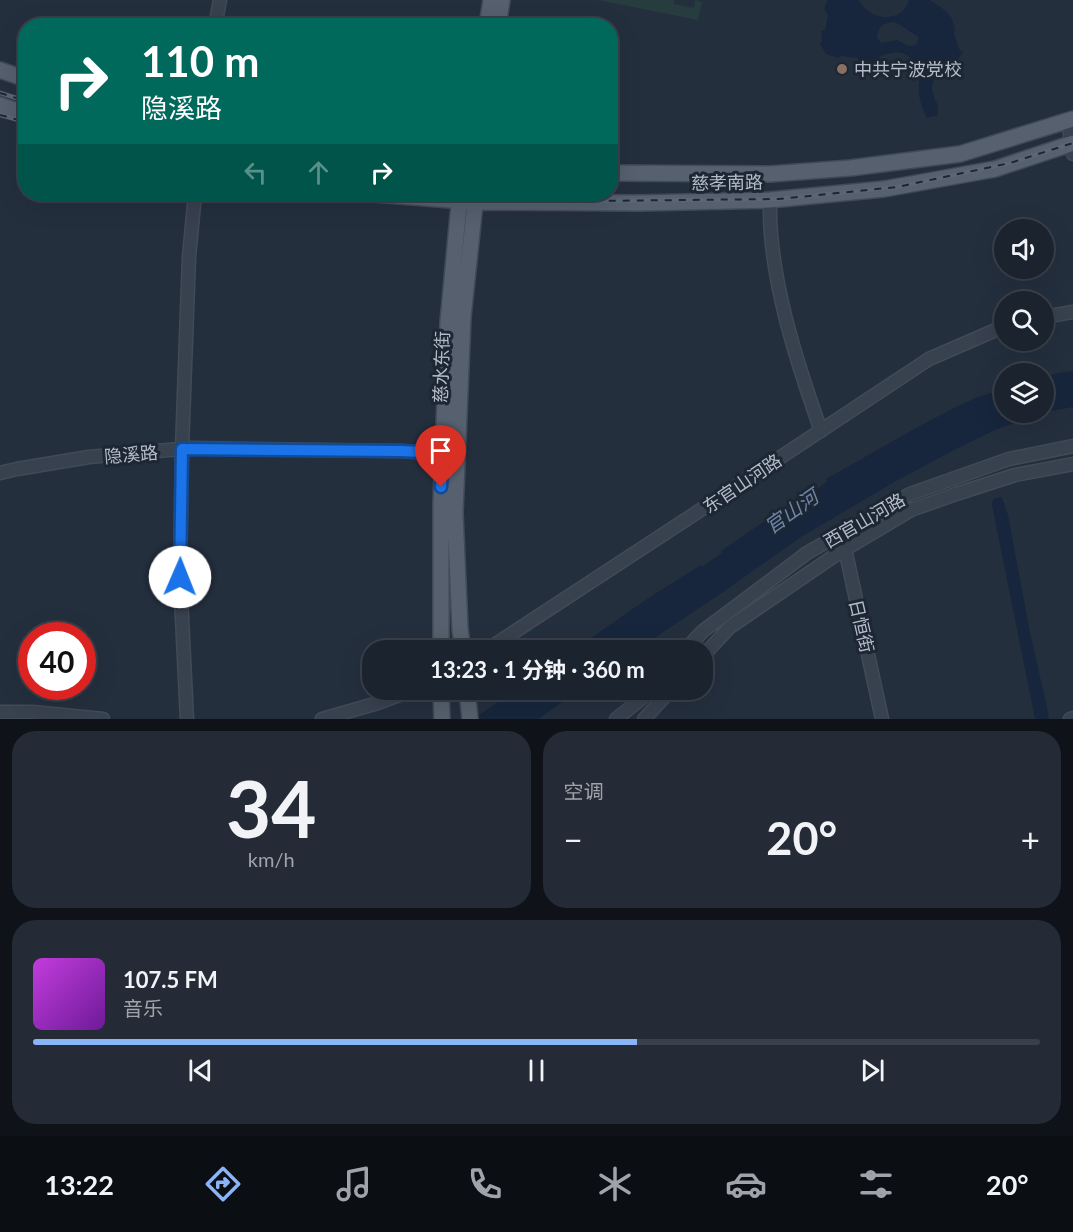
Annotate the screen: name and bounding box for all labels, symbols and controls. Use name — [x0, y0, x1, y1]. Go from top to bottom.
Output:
text: 110 m — [141, 36, 259, 86]
icon: right — [42, 42, 120, 120]
place label: 中共宁波党校 — [854, 58, 962, 80]
marker: 中共宁波党校 — [835, 62, 849, 76]
text: 隐溪路 — [141, 91, 222, 124]
icon: left — [239, 156, 272, 189]
icon: ahead — [302, 156, 335, 189]
icon: right — [365, 156, 398, 189]
street label: 慈孝南路 — [691, 170, 763, 194]
map controls — [994, 219, 1054, 423]
button: sound — [994, 219, 1054, 279]
button: search — [994, 291, 1054, 351]
street label: 慈水东街 — [429, 331, 453, 403]
button: layers — [994, 363, 1054, 423]
pin — [415, 425, 466, 487]
icon: arrive — [424, 434, 457, 467]
street label: 隐溪路 — [103, 441, 159, 467]
street label: 东官山河路 — [699, 449, 785, 517]
water label: 官山河 — [760, 482, 826, 538]
street label: 西官山河路 — [820, 488, 908, 552]
position arrow — [148, 545, 212, 609]
street label: 日恒街 — [845, 597, 879, 655]
speed limit sign: 40 — [18, 622, 96, 700]
text: 13:23 · 1 分钟 · 360 m — [430, 656, 645, 683]
text: 34 — [226, 761, 316, 855]
text: 空调 — [564, 779, 604, 803]
text: 20° — [766, 811, 837, 865]
text: − — [564, 819, 583, 859]
text: + — [1021, 819, 1040, 859]
text: km/h — [248, 847, 295, 871]
text: 107.5 FM — [123, 966, 218, 993]
text: 音乐 — [123, 996, 163, 1020]
icon: previous — [184, 1054, 217, 1087]
icon: pause — [520, 1054, 553, 1087]
icon: next — [856, 1054, 889, 1087]
icon: directions — [202, 1163, 244, 1205]
icon: music — [333, 1163, 375, 1205]
icon: phone — [464, 1163, 506, 1205]
icon: climate — [594, 1163, 636, 1205]
icon: car — [725, 1163, 767, 1205]
icon: filters — [855, 1163, 897, 1205]
text: 13:22 — [44, 1168, 114, 1201]
text: 20° — [986, 1168, 1029, 1201]

